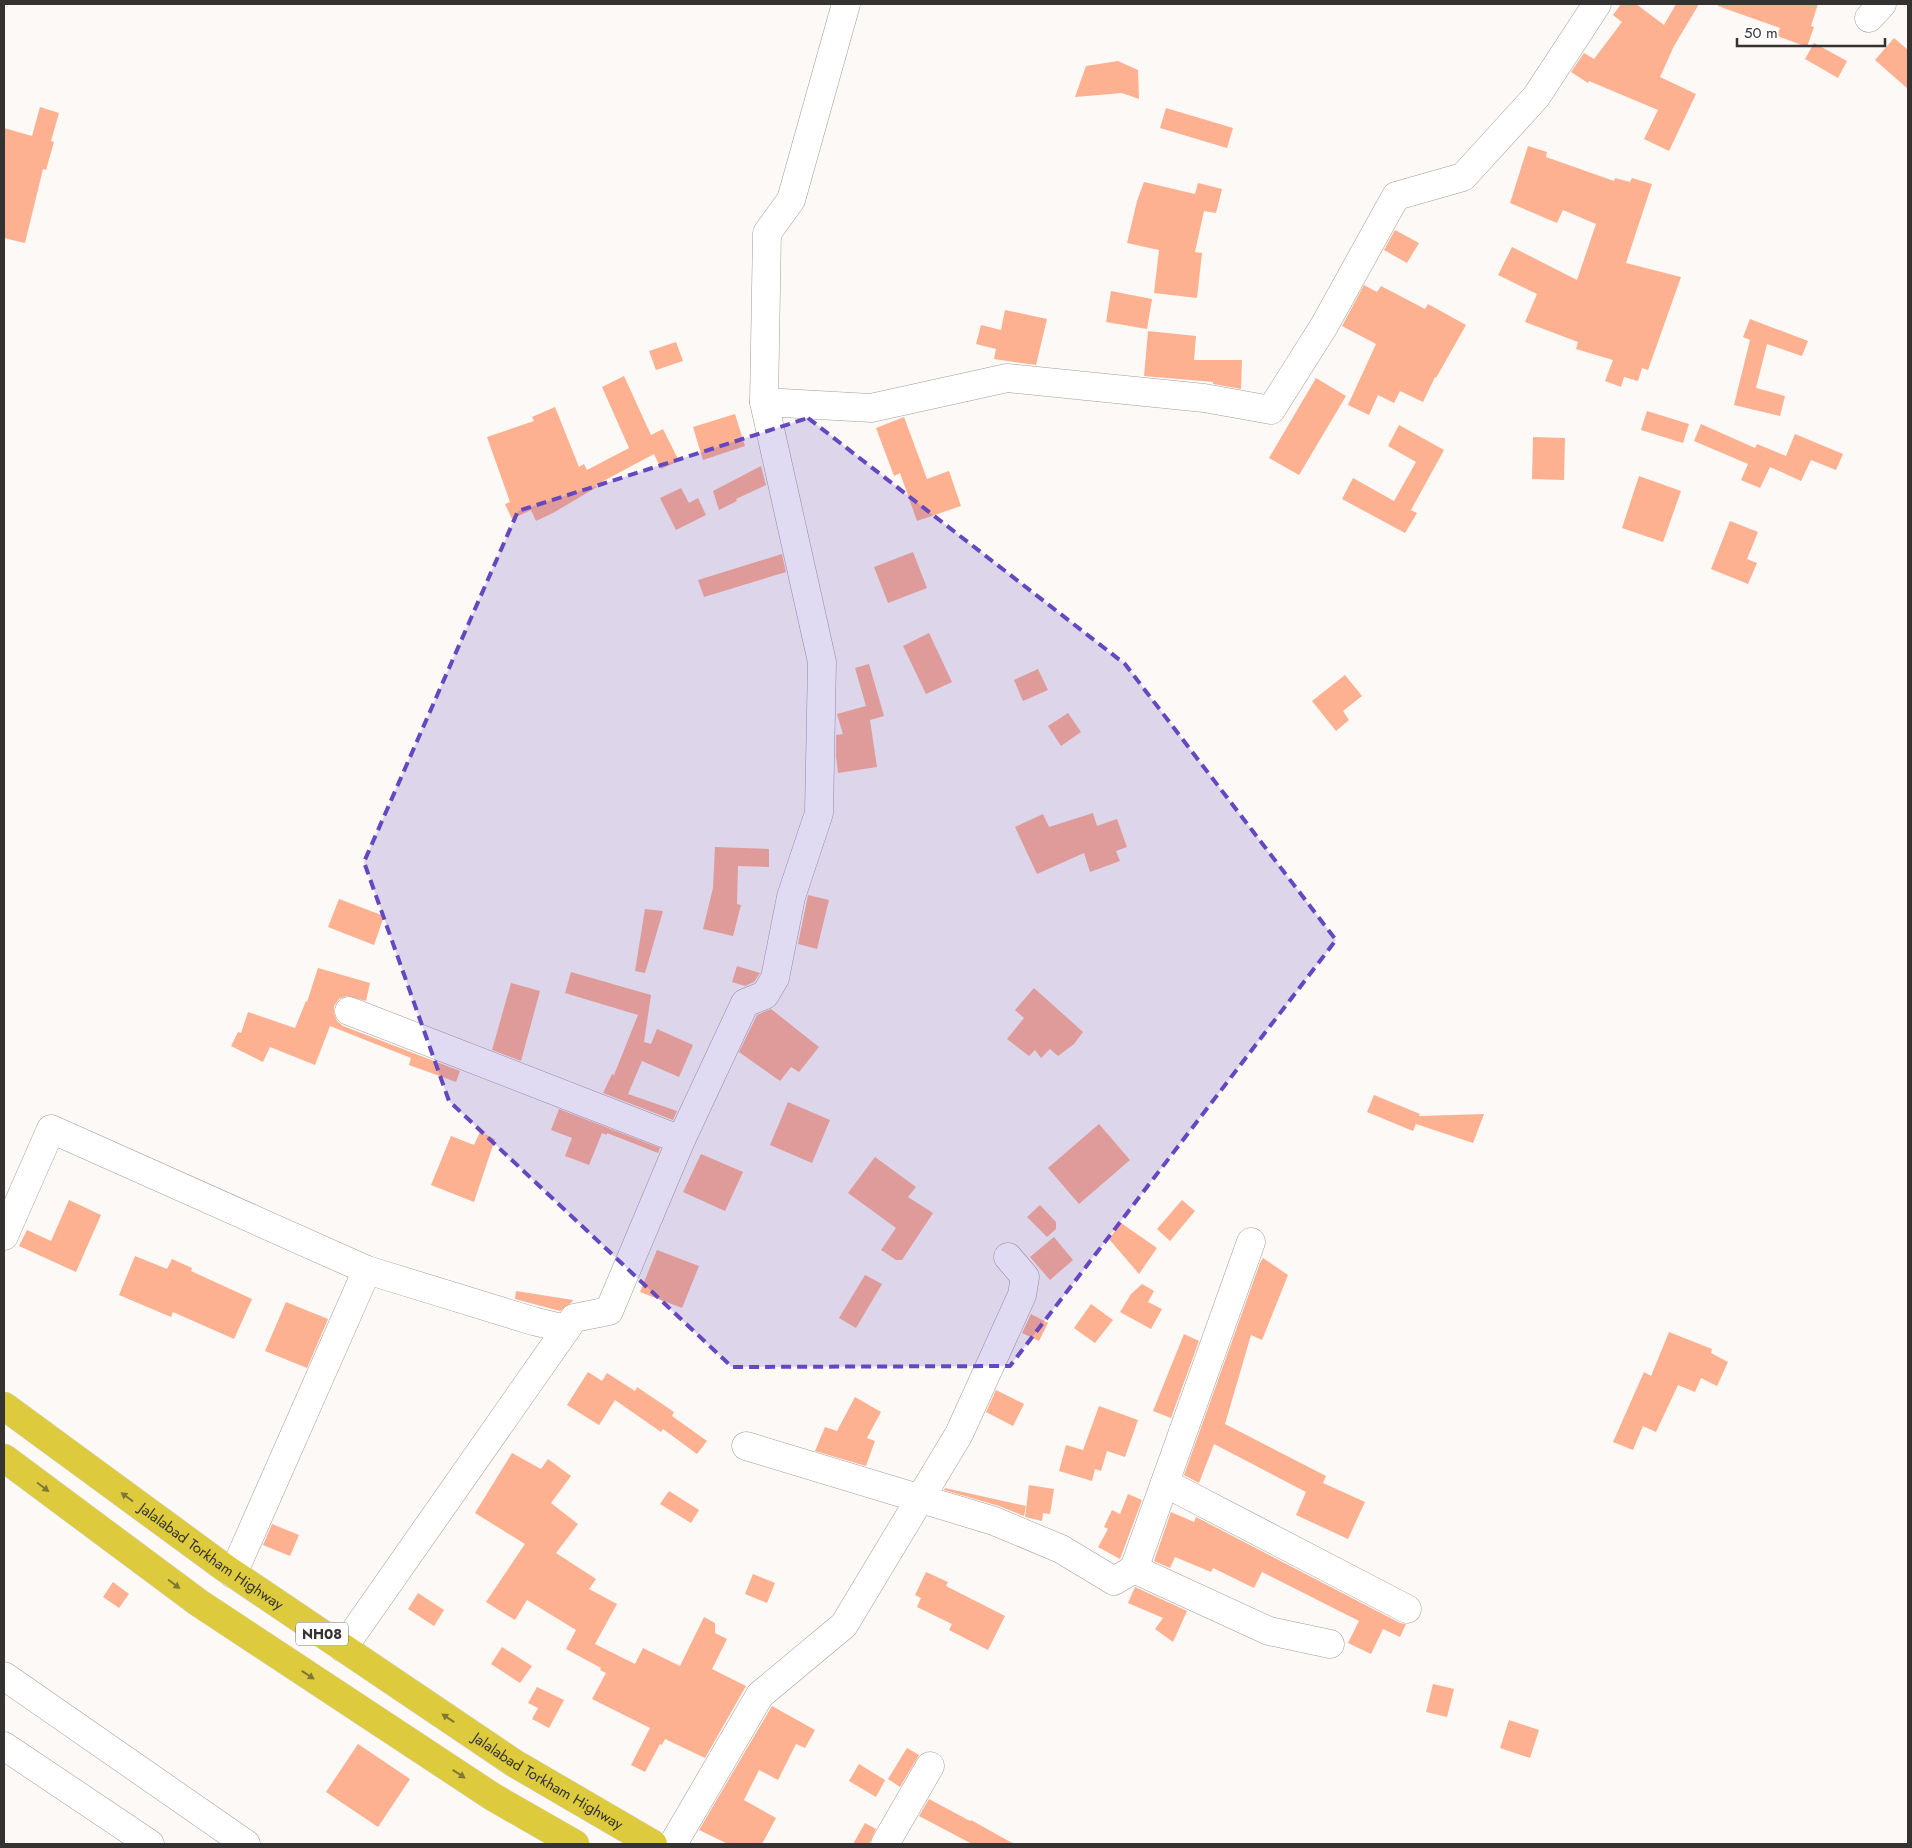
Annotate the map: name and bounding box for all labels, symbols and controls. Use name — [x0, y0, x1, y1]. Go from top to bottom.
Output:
scale bar — [1737, 15, 1884, 47]
text: 50 m — [1744, 22, 1778, 44]
one-way arrow — [36, 1482, 49, 1493]
one-way arrow — [121, 1491, 134, 1502]
street label: Jalalabad Torkham Highway — [133, 1496, 288, 1616]
one-way arrow — [167, 1579, 180, 1589]
road number: NH08 — [296, 1622, 348, 1646]
one-way arrow — [302, 1670, 315, 1680]
one-way arrow — [441, 1713, 455, 1723]
street label: Jalalabad Torkham Highway — [466, 1726, 628, 1836]
one-way arrow — [452, 1769, 465, 1779]

